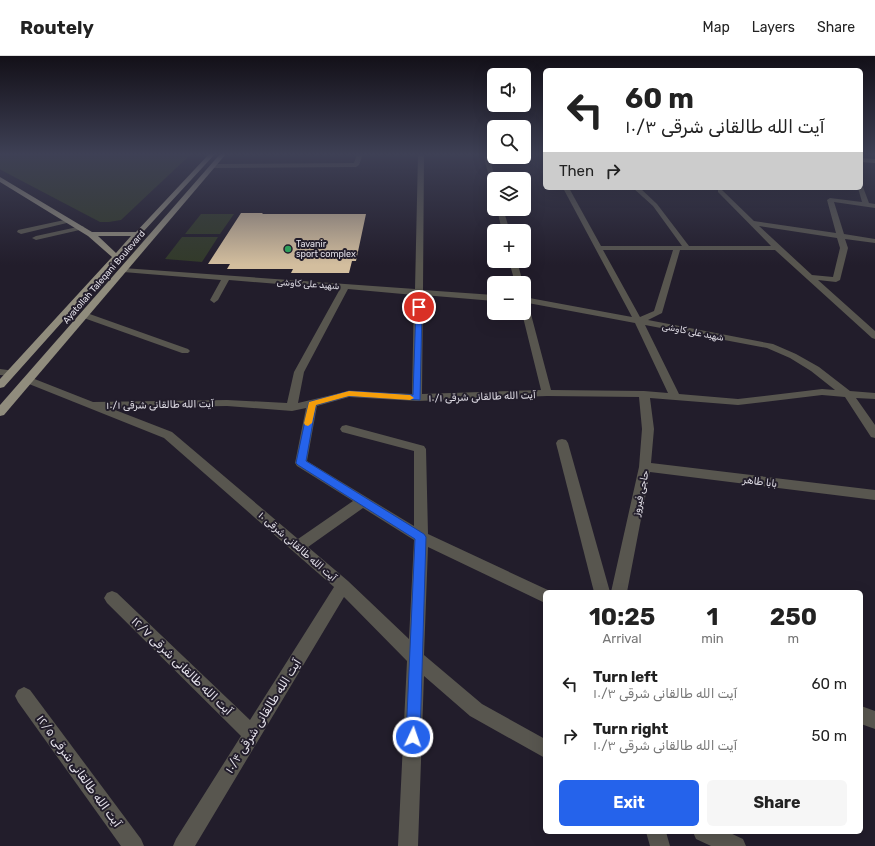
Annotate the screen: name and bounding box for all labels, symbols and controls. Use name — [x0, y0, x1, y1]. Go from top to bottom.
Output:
text: Routely — [20, 16, 94, 39]
text: Map — [703, 19, 730, 36]
text: Layers — [752, 19, 795, 36]
text: Share — [817, 19, 855, 36]
map controls — [487, 68, 531, 320]
button: sound — [487, 68, 531, 112]
text: 60 m — [625, 82, 694, 115]
icon: left — [559, 84, 611, 136]
text: آیت الله طالقانی شرقی ۱۰/۳ — [625, 116, 825, 138]
button: search — [487, 120, 531, 164]
icon: right — [602, 160, 624, 182]
text: Then — [559, 162, 594, 180]
button: layers — [487, 172, 531, 216]
button: + — [487, 224, 531, 268]
street label: Ayatollah Taleqani Boulevard — [61, 229, 147, 325]
place label: Tavanir sport complex — [296, 239, 356, 259]
marker: Tavanir sport complex — [283, 244, 293, 254]
button: − — [487, 276, 531, 320]
street label: شهید علی کاوشی — [276, 277, 340, 291]
pin — [402, 290, 436, 324]
icon: arrive — [408, 296, 430, 318]
street label: شهید علی کاوشی — [661, 321, 725, 343]
street label: آیت الله طالقانی شرقی ۱۰/۱ — [428, 389, 536, 405]
street label: آیت الله طالقانی شرقی ۱۰/۱ — [106, 398, 214, 412]
street label: حاجی فیروز — [630, 469, 652, 518]
street label: بابا طاهر — [741, 474, 778, 490]
street label: آیت الله طالقانی شرقی ۱۰ — [256, 510, 339, 584]
text: 10:25 — [589, 603, 655, 631]
text: 1 — [706, 603, 718, 631]
text: 250 — [770, 603, 817, 631]
street label: آیت الله طالقانی شرقی ۱۲/۷ — [128, 614, 236, 719]
text: Arrival — [603, 631, 642, 646]
text: min — [701, 631, 724, 646]
text: m — [788, 631, 799, 646]
street label: آیت الله طالقانی شرقی ۱۰/۴ — [222, 656, 305, 776]
text: Turn left — [593, 668, 658, 686]
icon: left — [559, 673, 581, 695]
text: 60 m — [811, 675, 847, 693]
text: آیت الله طالقانی شرقی ۱۰/۳ — [593, 686, 737, 701]
street label: آیت الله طالقانی شرقی ۱۲/۵ — [33, 712, 125, 831]
position arrow — [392, 716, 434, 758]
text: Turn right — [593, 720, 668, 738]
icon: right — [559, 725, 581, 747]
text: 50 m — [812, 727, 847, 745]
text: آیت الله طالقانی شرقی ۱۰/۳ — [593, 738, 737, 753]
button: Exit — [559, 780, 699, 826]
button: Share — [707, 780, 847, 826]

